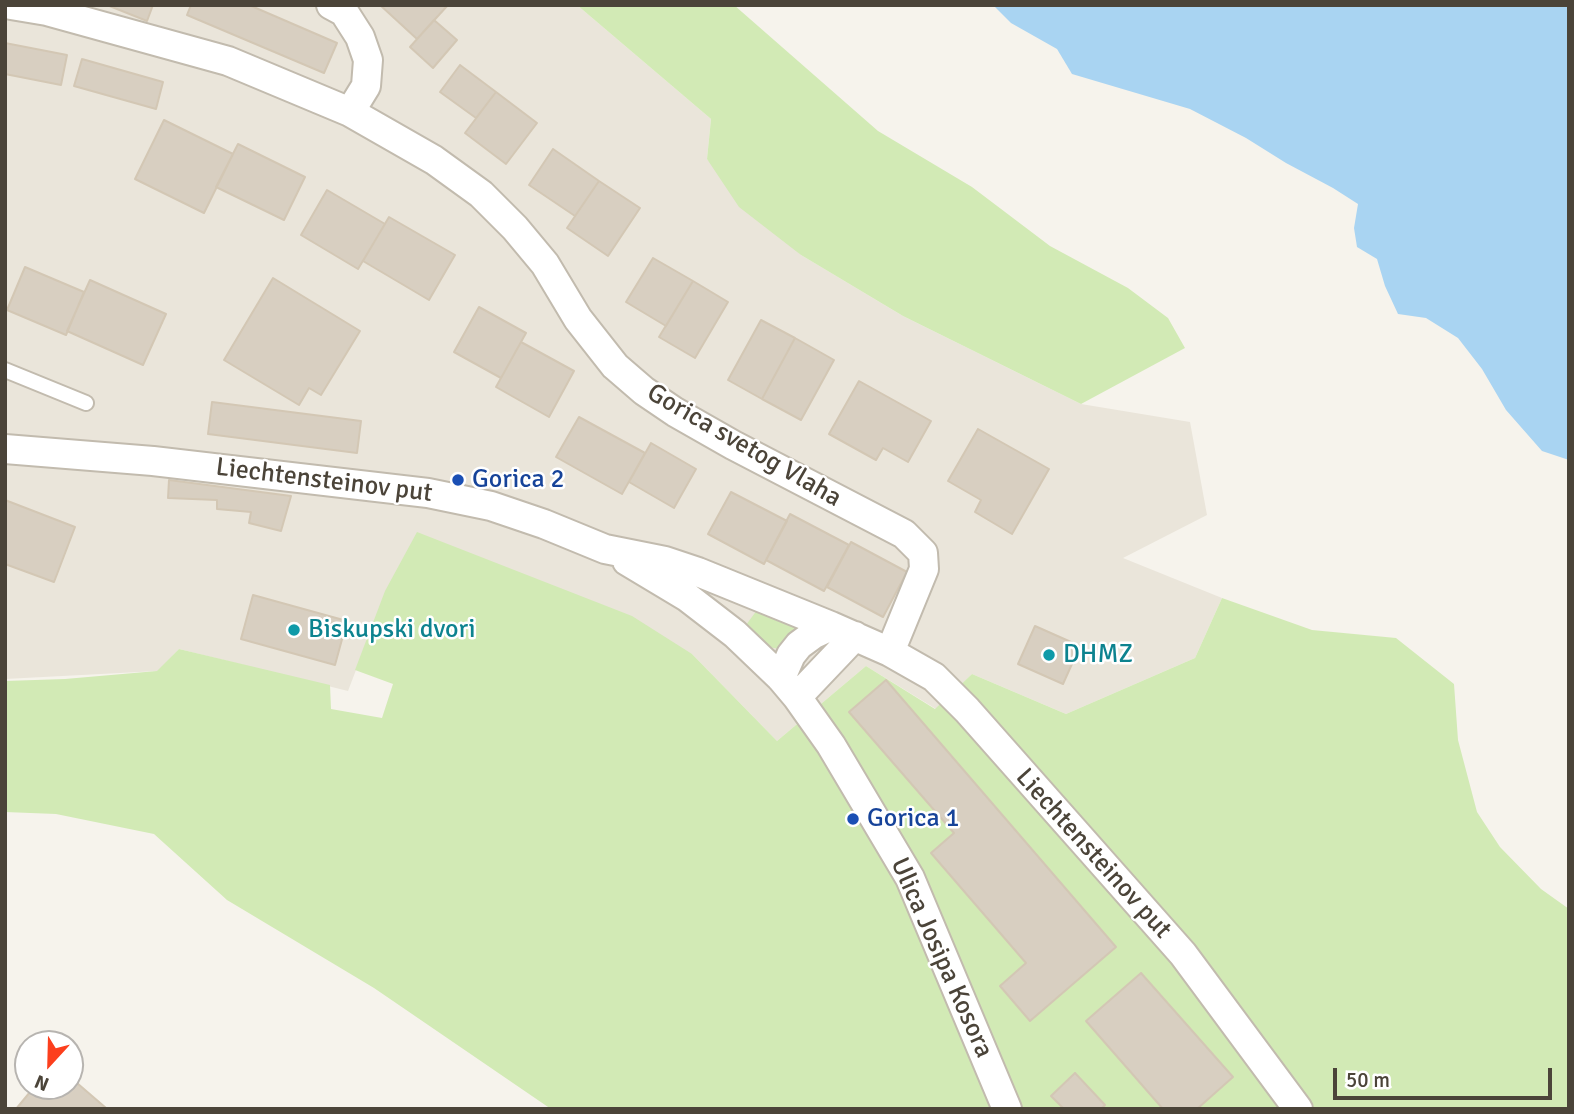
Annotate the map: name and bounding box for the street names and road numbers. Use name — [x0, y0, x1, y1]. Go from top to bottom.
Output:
street label: Gorica svetog Vlaha — [641, 378, 847, 514]
street label: Liechtensteinov put — [214, 452, 434, 510]
street label: Liechtensteinov put — [1008, 763, 1178, 945]
street label: Ulica Josipa Kosora — [883, 853, 999, 1063]

